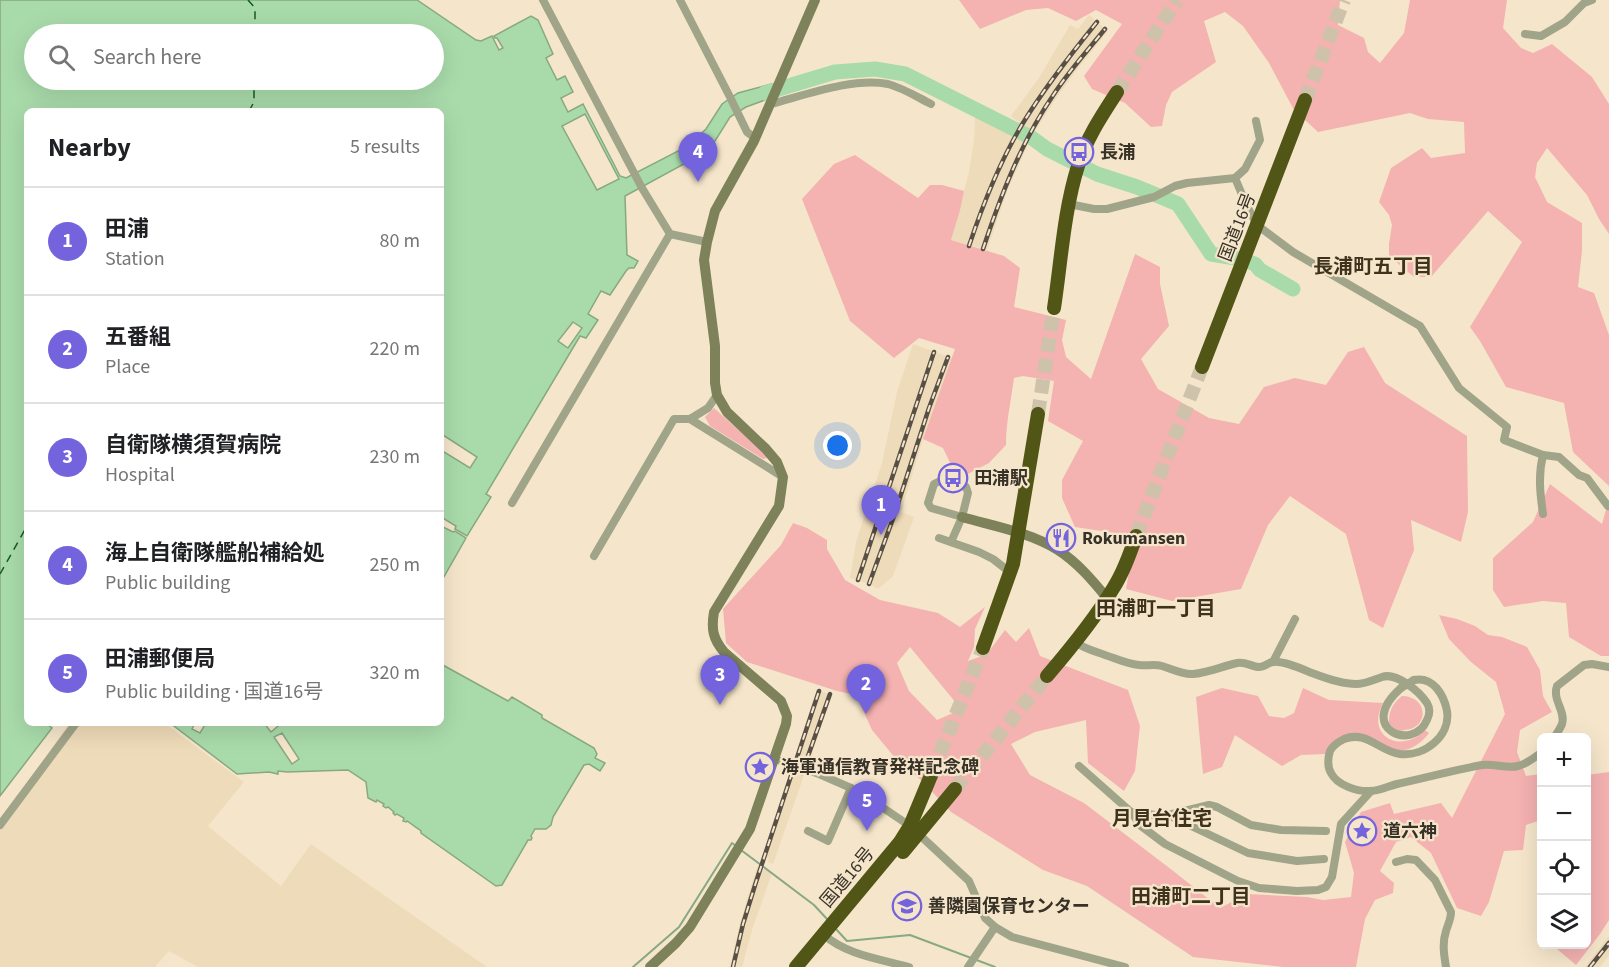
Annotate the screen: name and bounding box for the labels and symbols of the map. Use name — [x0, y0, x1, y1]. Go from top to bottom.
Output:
pin: 4 — [678, 132, 718, 182]
bus stop icon: 長浦 — [1063, 136, 1095, 168]
place label: 長浦 — [1100, 140, 1136, 165]
street label: 国道16号 — [1213, 189, 1262, 265]
district label: 長浦町五丁目 — [1313, 253, 1433, 281]
your location — [823, 431, 852, 460]
bus stop icon: 田浦駅 — [937, 462, 969, 494]
place label: 田浦駅 — [974, 466, 1028, 491]
pin: 1 — [862, 486, 900, 535]
restaurant icon: Rokumansen — [1045, 522, 1077, 554]
place label: Rokumansen — [1082, 526, 1185, 551]
district label: 田浦町一丁目 — [1096, 595, 1216, 623]
pin: 3 — [700, 656, 740, 705]
pin: 2 — [846, 664, 886, 714]
place icon: 海軍通信教育発祥記念碑 — [744, 751, 776, 783]
place label: 海軍通信教育発祥記念碑 — [781, 755, 979, 780]
pin: 5 — [848, 782, 886, 831]
district label: 月見台住宅 — [1112, 805, 1212, 833]
place icon: 道六神 — [1346, 815, 1378, 847]
place label: 道六神 — [1383, 819, 1437, 844]
street label: 国道16号 — [815, 842, 880, 913]
district label: 田浦町二丁目 — [1131, 883, 1251, 911]
school or university icon: 善隣園保育センター — [891, 890, 923, 922]
place label: 善隣園保育センター — [928, 894, 1090, 919]

